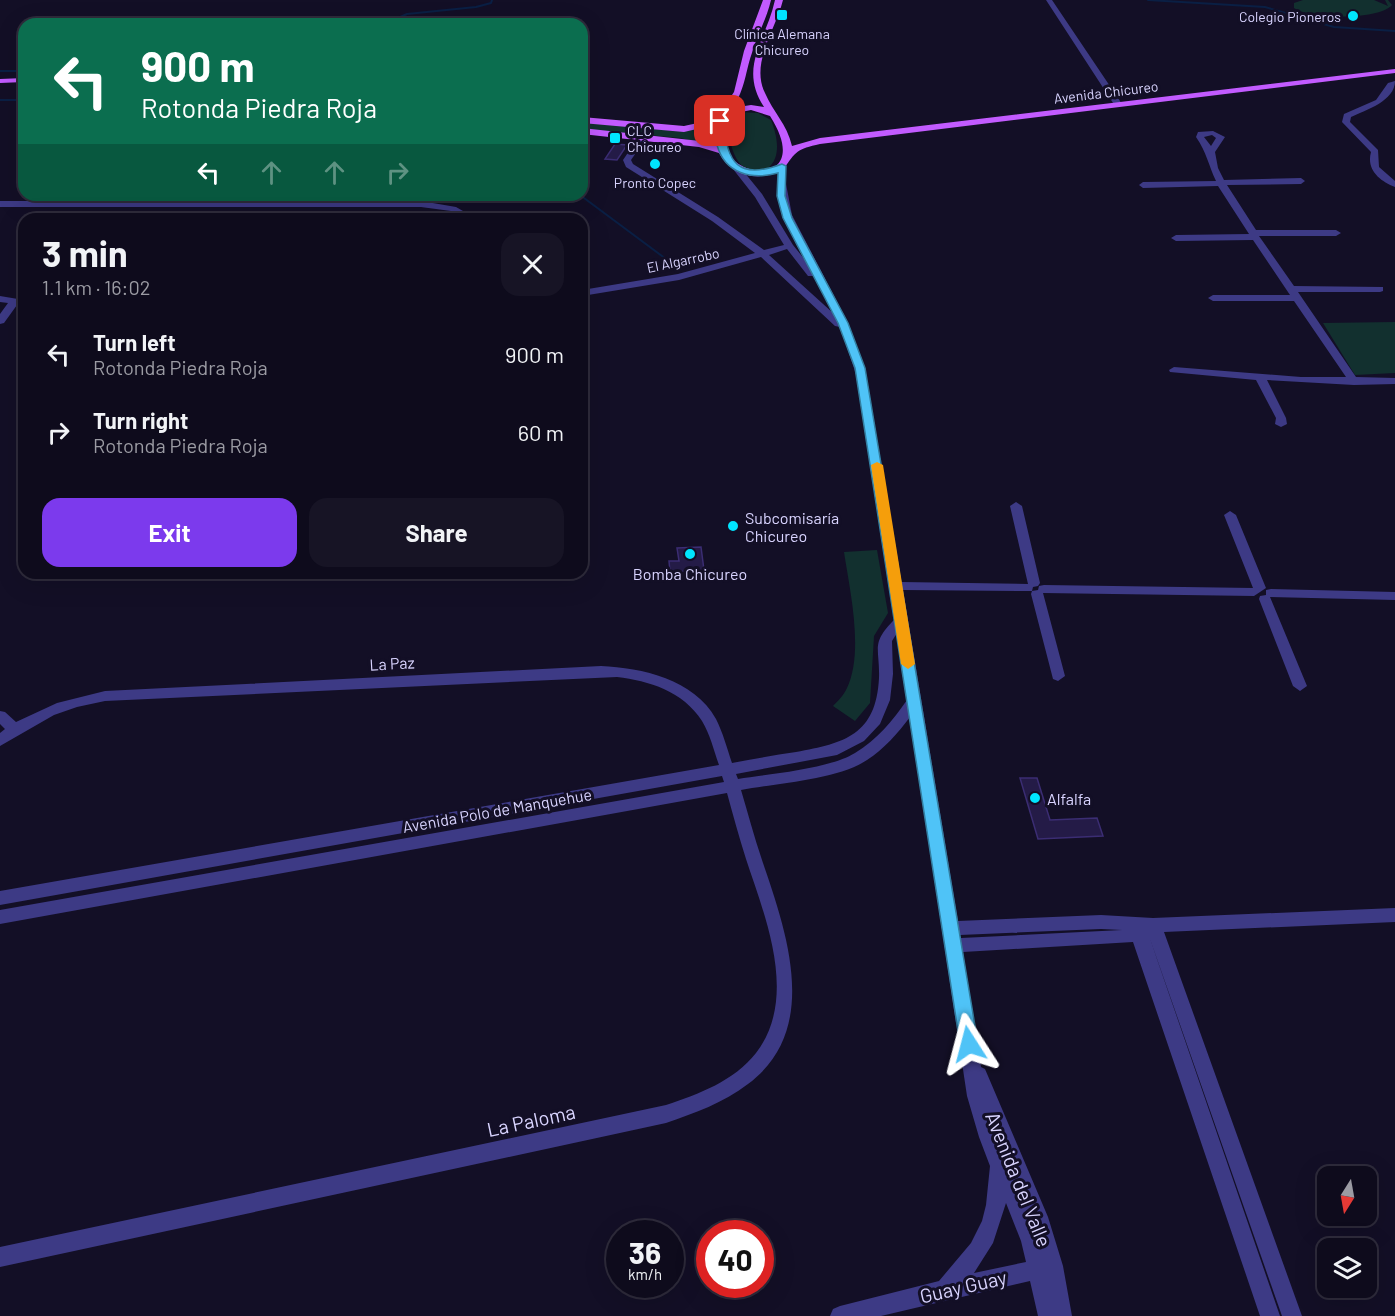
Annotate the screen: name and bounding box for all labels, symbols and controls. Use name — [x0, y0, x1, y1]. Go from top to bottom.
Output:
marker: Clínica Alemana Chicureo — [775, 8, 789, 22]
place label: Colegio Pioneros — [1239, 8, 1341, 25]
marker: Colegio Pioneros — [1346, 9, 1360, 23]
place label: Clínica Alemana Chicureo — [734, 25, 830, 58]
text: 900 m — [141, 40, 255, 90]
icon: left — [42, 42, 120, 120]
street label: Avenida Chicureo — [1053, 77, 1159, 107]
text: Rotonda Piedra Roja — [141, 91, 377, 123]
pin — [694, 95, 745, 146]
icon: arrive — [703, 104, 736, 137]
place label: CLC Chicureo — [627, 122, 682, 155]
marker: CLC Chicureo — [608, 131, 622, 145]
icon: left — [192, 156, 225, 189]
icon: ahead — [255, 156, 288, 189]
icon: ahead — [318, 156, 351, 189]
icon: right — [381, 156, 414, 189]
marker: Pronto Copec — [648, 157, 662, 171]
place label: Pronto Copec — [614, 174, 696, 191]
text: 3 min — [42, 231, 128, 274]
button: close — [501, 233, 564, 296]
street label: El Algarrobo — [645, 244, 721, 276]
text: 1.1 km · 16:02 — [42, 275, 150, 299]
text: Turn left — [93, 329, 176, 355]
icon: left — [42, 338, 75, 371]
text: 900 m — [505, 341, 564, 367]
text: Rotonda Piedra Roja — [93, 355, 268, 379]
text: Turn right — [93, 407, 188, 433]
icon: right — [42, 416, 75, 449]
text: 60 m — [518, 419, 564, 445]
text: Rotonda Piedra Roja — [93, 433, 268, 457]
button: Exit — [42, 498, 297, 567]
button: Share — [309, 498, 564, 567]
place label: Subcomisaría Chicureo — [745, 508, 839, 545]
marker: Subcomisaría Chicureo — [726, 519, 740, 533]
marker: Bomba Chicureo — [683, 547, 697, 561]
place label: Bomba Chicureo — [633, 564, 747, 583]
street label: La Paz — [369, 652, 415, 674]
street label: Avenida Polo de Manquehue — [401, 784, 593, 836]
place label: Alfalfa — [1047, 789, 1091, 808]
marker: Alfalfa — [1028, 791, 1042, 805]
position arrow — [937, 1012, 1001, 1076]
street label: La Paloma — [485, 1099, 577, 1141]
street label: Avenida del Valle — [981, 1108, 1057, 1250]
north arrow — [1317, 1166, 1377, 1226]
map controls — [1317, 1166, 1377, 1298]
speed limit sign: 40 — [696, 1220, 774, 1298]
text: 36 — [629, 1234, 661, 1270]
button: layers — [1317, 1238, 1377, 1298]
street label: Guay Guay — [917, 1264, 1009, 1308]
text: km/h — [628, 1265, 662, 1283]

